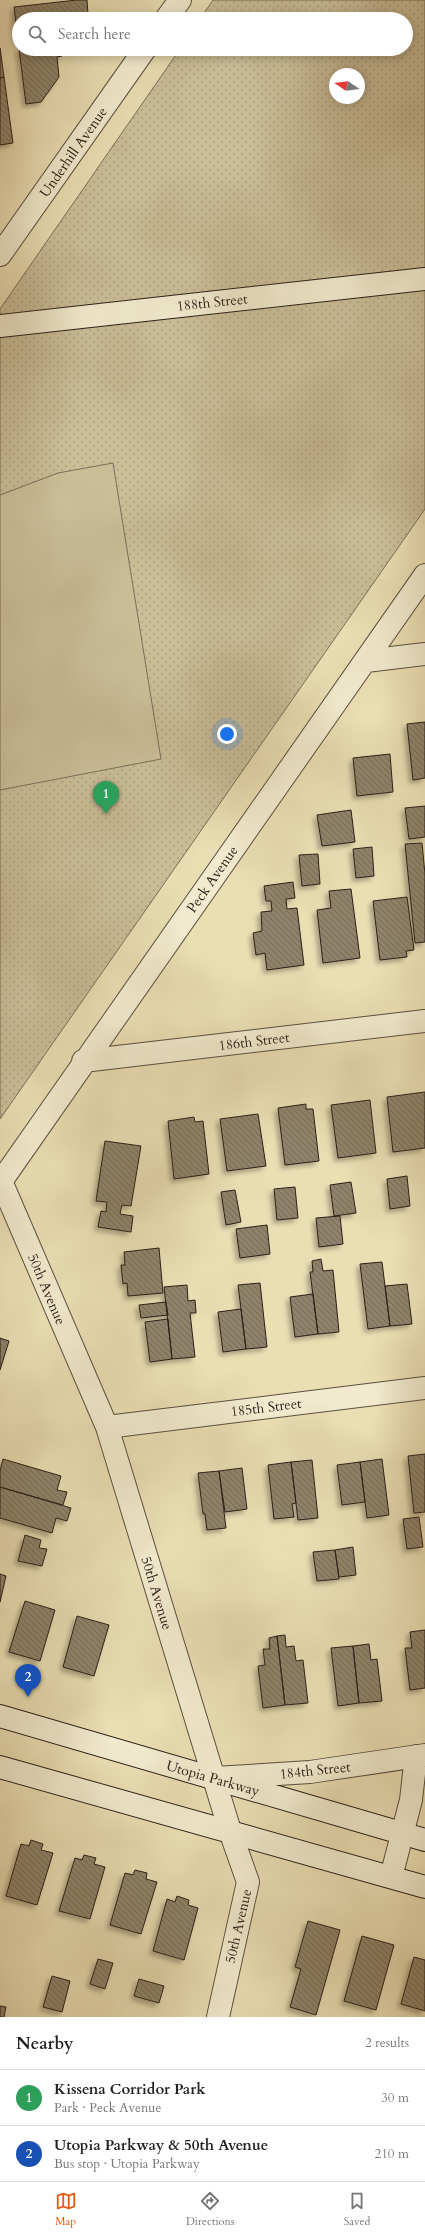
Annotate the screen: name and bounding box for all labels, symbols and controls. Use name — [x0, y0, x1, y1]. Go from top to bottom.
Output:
search box — [12, 12, 413, 56]
icon: search — [26, 23, 48, 45]
text: Search here — [58, 24, 131, 44]
north arrow — [329, 68, 365, 104]
street label: Underhill Avenue — [35, 103, 112, 201]
street label: 188th Street — [176, 289, 249, 316]
your location — [217, 724, 237, 744]
pin: 1 — [93, 781, 119, 814]
street label: Peck Avenue — [182, 842, 242, 917]
street label: 186th Street — [218, 1028, 291, 1055]
street label: 50th Avenue — [23, 1251, 70, 1328]
street label: 185th Street — [230, 1394, 303, 1421]
street label: 50th Avenue — [136, 1554, 177, 1632]
pin: 2 — [15, 1664, 41, 1697]
street label: Utopia Parkway — [164, 1756, 262, 1801]
street label: 184th Street — [279, 1757, 352, 1784]
street label: 50th Avenue — [221, 1887, 256, 1965]
text: Nearby — [16, 2032, 73, 2055]
text: 2 results — [365, 2034, 409, 2052]
text: Kissena Corridor Park — [54, 2079, 206, 2099]
text: 1 — [26, 2089, 32, 2107]
text: 30 m — [381, 2089, 409, 2107]
text: Park · Peck Avenue — [54, 2099, 161, 2117]
text: Utopia Parkway & 50th Avenue — [54, 2135, 268, 2155]
text: 2 — [26, 2145, 32, 2163]
text: 210 m — [375, 2145, 409, 2163]
text: Bus stop · Utopia Parkway — [54, 2155, 200, 2173]
tab: Map — [55, 2190, 77, 2229]
tab: Directions — [186, 2190, 234, 2229]
tab: Saved — [344, 2190, 370, 2229]

